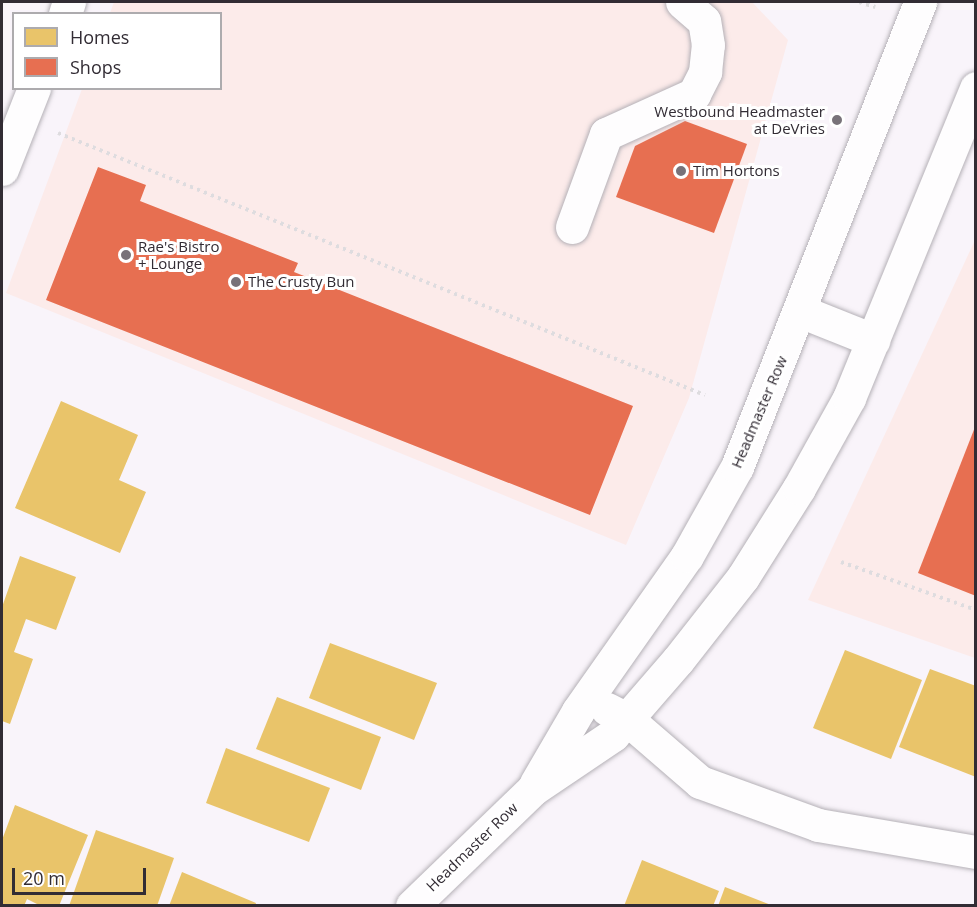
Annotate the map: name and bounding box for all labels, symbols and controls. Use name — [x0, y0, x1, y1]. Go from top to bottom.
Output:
legend — [12, 12, 222, 90]
text: Homes — [70, 25, 129, 49]
text: Shops — [70, 55, 121, 79]
place label: Westbound Headmaster at DeVries — [654, 102, 825, 137]
marker: Westbound Headmaster at DeVries — [830, 113, 844, 127]
place label: Tim Hortons — [693, 162, 780, 180]
marker: Tim Hortons — [674, 164, 688, 178]
place label: Rae's Bistro + Lounge — [138, 237, 219, 272]
marker: Rae's Bistro + Lounge — [119, 248, 133, 262]
place label: The Crusty Bun — [248, 273, 355, 291]
marker: The Crusty Bun — [229, 275, 243, 289]
street label: Headmaster Row — [727, 353, 791, 471]
street label: Headmaster Row — [423, 799, 521, 895]
scale bar — [15, 856, 148, 894]
text: 20 m — [23, 866, 65, 890]

